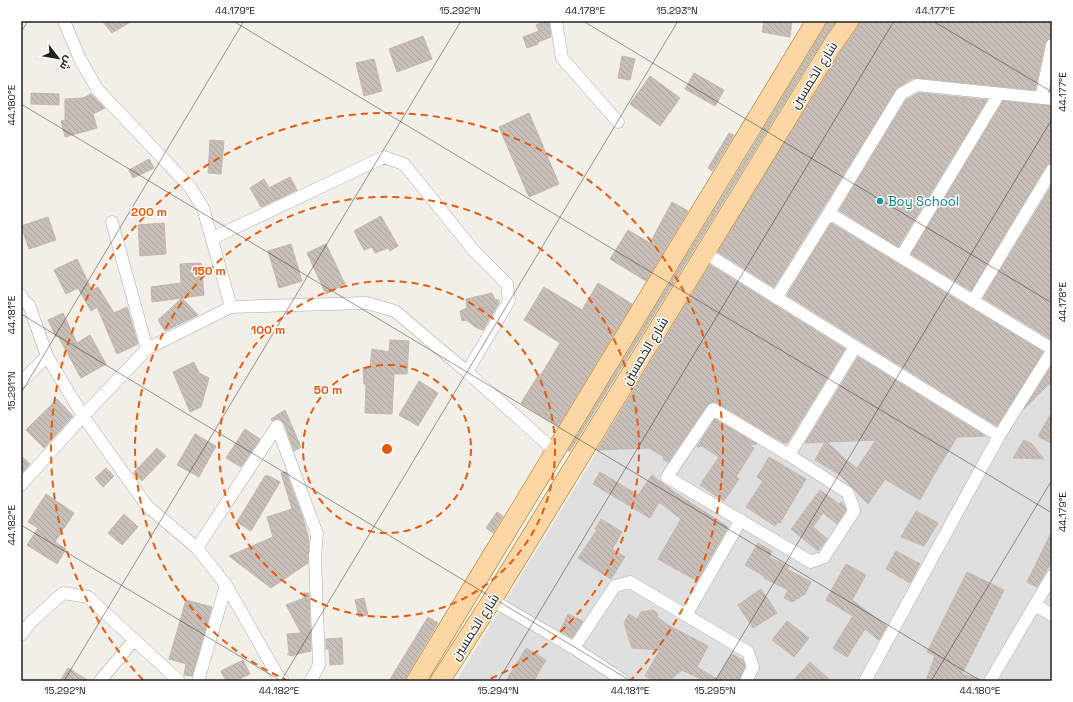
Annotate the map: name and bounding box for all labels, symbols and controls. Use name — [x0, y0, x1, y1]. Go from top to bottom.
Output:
text: 44.179°E — [215, 4, 255, 17]
text: 15.292°N — [439, 4, 481, 17]
text: 44.178°E — [565, 4, 605, 17]
text: 15.293°N — [656, 4, 698, 17]
text: 44.177°E — [915, 4, 955, 17]
north arrow — [38, 38, 78, 78]
street label: شارع الخمسين — [787, 38, 841, 112]
text: ش — [57, 53, 76, 73]
text: 44.177°E — [1056, 72, 1069, 112]
text: 44.180°E — [5, 84, 18, 125]
place label: Boy School — [888, 193, 959, 210]
marker: Boy School — [875, 196, 885, 206]
text: 200 m — [131, 204, 167, 220]
text: 150 m — [192, 263, 226, 279]
text: 44.178°E — [1056, 282, 1069, 322]
text: 44.181°E — [5, 295, 18, 334]
street label: شارع الخمسين — [618, 314, 672, 388]
text: 100 m — [251, 322, 285, 338]
text: 15.291°N — [5, 371, 18, 411]
text: 50 m — [314, 382, 342, 398]
centre of rings — [380, 442, 394, 456]
text: 44.179°E — [1056, 492, 1069, 532]
text: 44.182°E — [5, 504, 18, 545]
street label: شارع الخمسين — [447, 590, 503, 664]
text: 15.292°N — [44, 684, 86, 697]
text: 44.182°E — [259, 684, 300, 697]
text: 15.294°N — [477, 684, 519, 697]
text: 44.181°E — [611, 684, 650, 697]
text: 15.295°N — [694, 684, 736, 697]
text: 44.180°E — [960, 684, 1001, 697]

